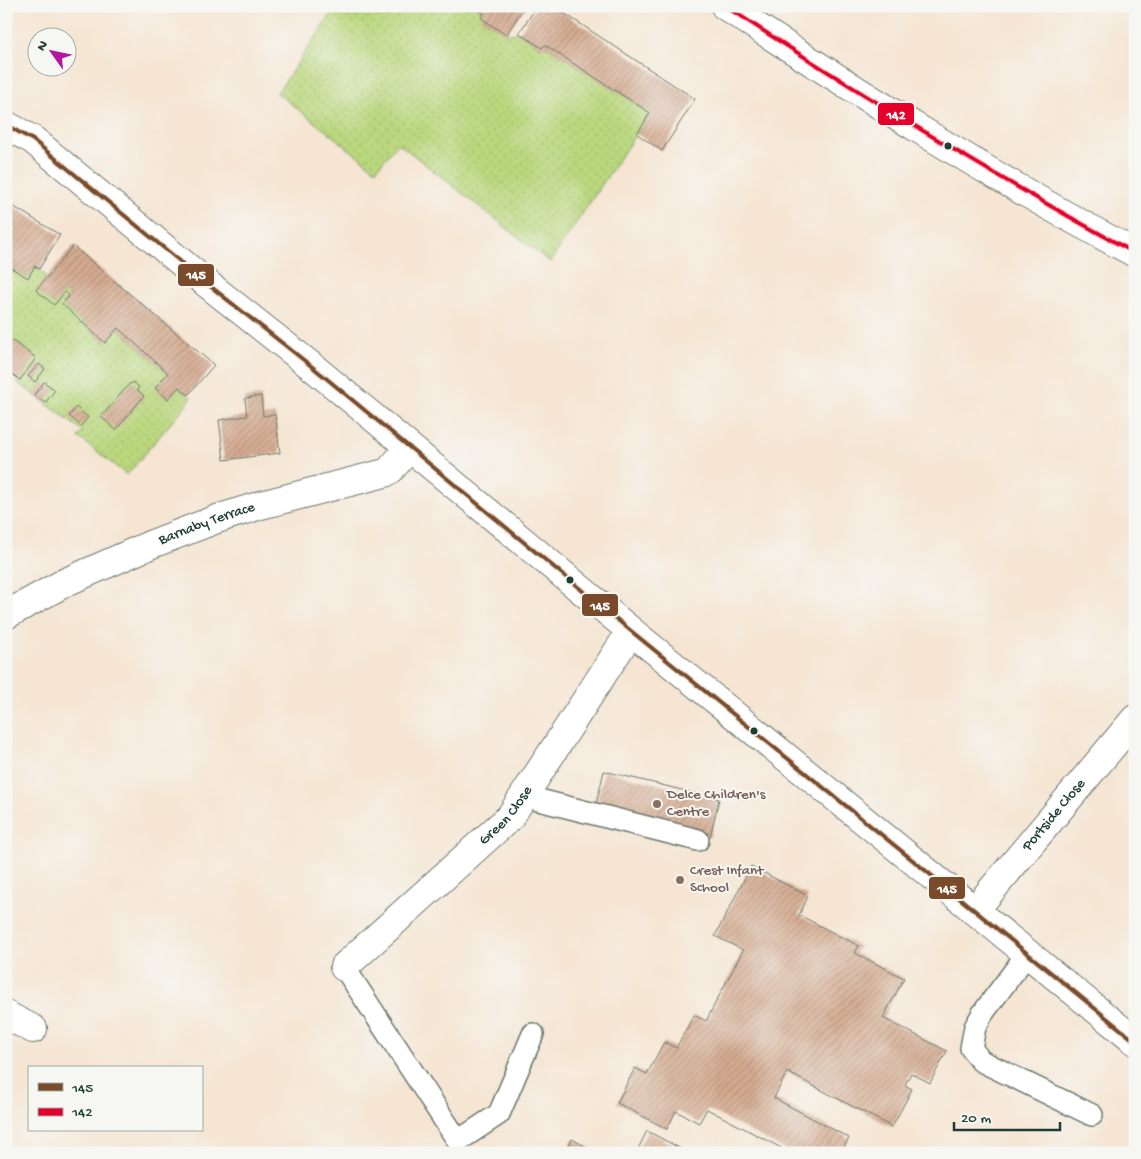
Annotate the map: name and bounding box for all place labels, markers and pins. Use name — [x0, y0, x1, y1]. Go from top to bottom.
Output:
unlabelled marker — [943, 141, 953, 151]
unlabelled marker — [565, 575, 575, 585]
unlabelled marker — [749, 726, 759, 736]
place label: Delce Children's Centre — [666, 786, 766, 821]
marker: Delce Children's Centre — [651, 798, 663, 810]
place label: Crest Infant School — [690, 862, 765, 897]
marker: Crest Infant School — [674, 874, 686, 886]

